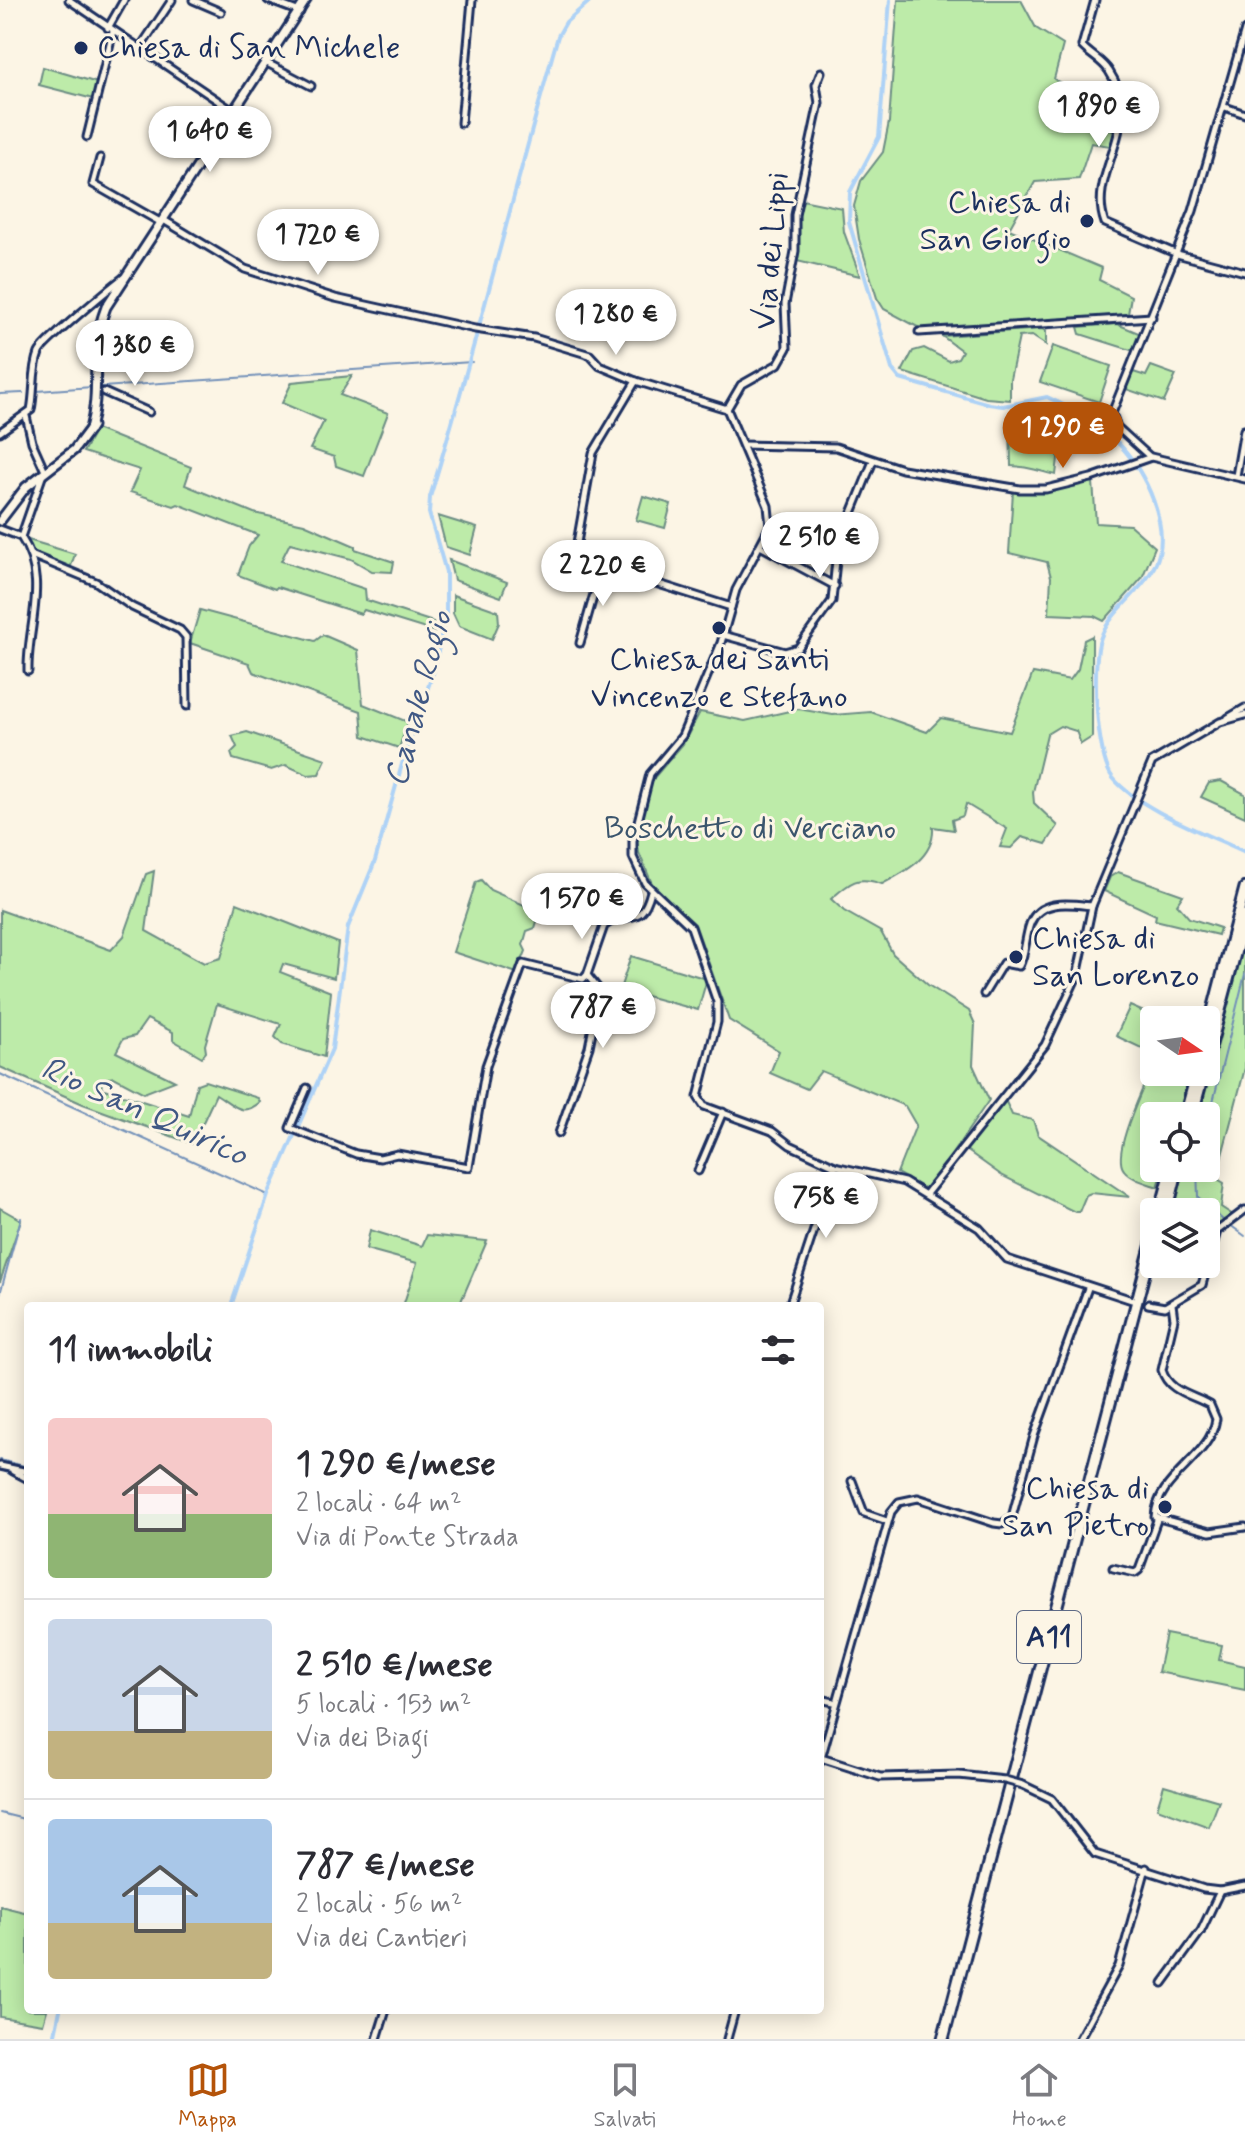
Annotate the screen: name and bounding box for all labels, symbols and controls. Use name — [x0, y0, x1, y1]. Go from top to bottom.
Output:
place label: Chiesa di San Michele — [97, 27, 401, 69]
marker: Chiesa di San Michele — [72, 39, 90, 57]
pin: 1 890 € — [1025, 81, 1173, 149]
text: 1 890 € — [1056, 90, 1142, 124]
pin: 1 640 € — [136, 106, 284, 174]
text: 1 640 € — [167, 115, 253, 149]
street label: Via dei Lippi — [744, 170, 800, 332]
place label: Chiesa di San Giorgio — [920, 182, 1071, 264]
pin: 1 720 € — [244, 209, 392, 277]
marker: Chiesa di San Giorgio — [1078, 212, 1096, 230]
text: 1 720 € — [275, 218, 361, 252]
pin: 1 280 € — [542, 289, 690, 357]
text: 1 280 € — [573, 298, 659, 332]
pin: 1 380 € — [61, 320, 209, 388]
text: 1 380 € — [94, 329, 176, 363]
pin: 1 290 € — [989, 402, 1137, 470]
text: 1 290 € — [1021, 411, 1105, 445]
pin: 2 510 € — [746, 512, 894, 580]
text: 2 510 € — [779, 521, 861, 555]
pin: 2 220 € — [529, 540, 677, 608]
text: 2 220 € — [559, 549, 647, 583]
water label: Canale Rogio — [374, 606, 467, 792]
marker: Chiesa dei Santi Vincenzo e Stefano — [710, 619, 728, 637]
place label: Chiesa dei Santi Vincenzo e Stefano — [590, 639, 848, 718]
park label: Boschetto di Verciano — [604, 808, 896, 850]
pin: 1 570 € — [508, 873, 656, 941]
text: 1 570 € — [539, 882, 625, 916]
place label: Chiesa di San Lorenzo — [1032, 918, 1199, 997]
marker: Chiesa di San Lorenzo — [1007, 948, 1025, 966]
pin: 787 € — [547, 982, 659, 1050]
text: 787 € — [569, 991, 637, 1025]
north arrow — [1140, 1006, 1220, 1086]
map controls — [1140, 1006, 1220, 1278]
water label: Rio San Quirico — [34, 1046, 256, 1178]
button: locate — [1140, 1102, 1220, 1182]
pin: 758 € — [770, 1172, 882, 1240]
text: 758 € — [792, 1181, 860, 1215]
button: layers — [1140, 1198, 1220, 1278]
text: 11 immobili — [48, 1328, 213, 1373]
icon: filters — [756, 1328, 800, 1372]
text: 1 290 €/mese — [296, 1442, 496, 1487]
icon: home — [112, 1450, 208, 1546]
place label: Chiesa di San Pietro — [1002, 1468, 1149, 1547]
text: 2 locali · 64 m² — [296, 1487, 462, 1521]
marker: Chiesa di San Pietro — [1156, 1498, 1174, 1516]
text: Via di Ponte Strada — [296, 1521, 519, 1555]
road number: A11 — [1017, 1611, 1081, 1663]
text: 2 510 €/mese — [296, 1643, 493, 1688]
icon: home — [112, 1651, 208, 1747]
text: 5 locali · 153 m² — [296, 1688, 471, 1722]
text: Via dei Biagi — [296, 1722, 429, 1756]
text: 787 €/mese — [296, 1843, 475, 1888]
icon: home — [112, 1851, 208, 1947]
text: 2 locali · 56 m² — [296, 1888, 462, 1922]
text: Via dei Cantieri — [296, 1922, 467, 1956]
tab: Mappa — [178, 2058, 237, 2134]
tab: Salvati — [593, 2058, 656, 2134]
tab: Home — [1012, 2058, 1067, 2134]

